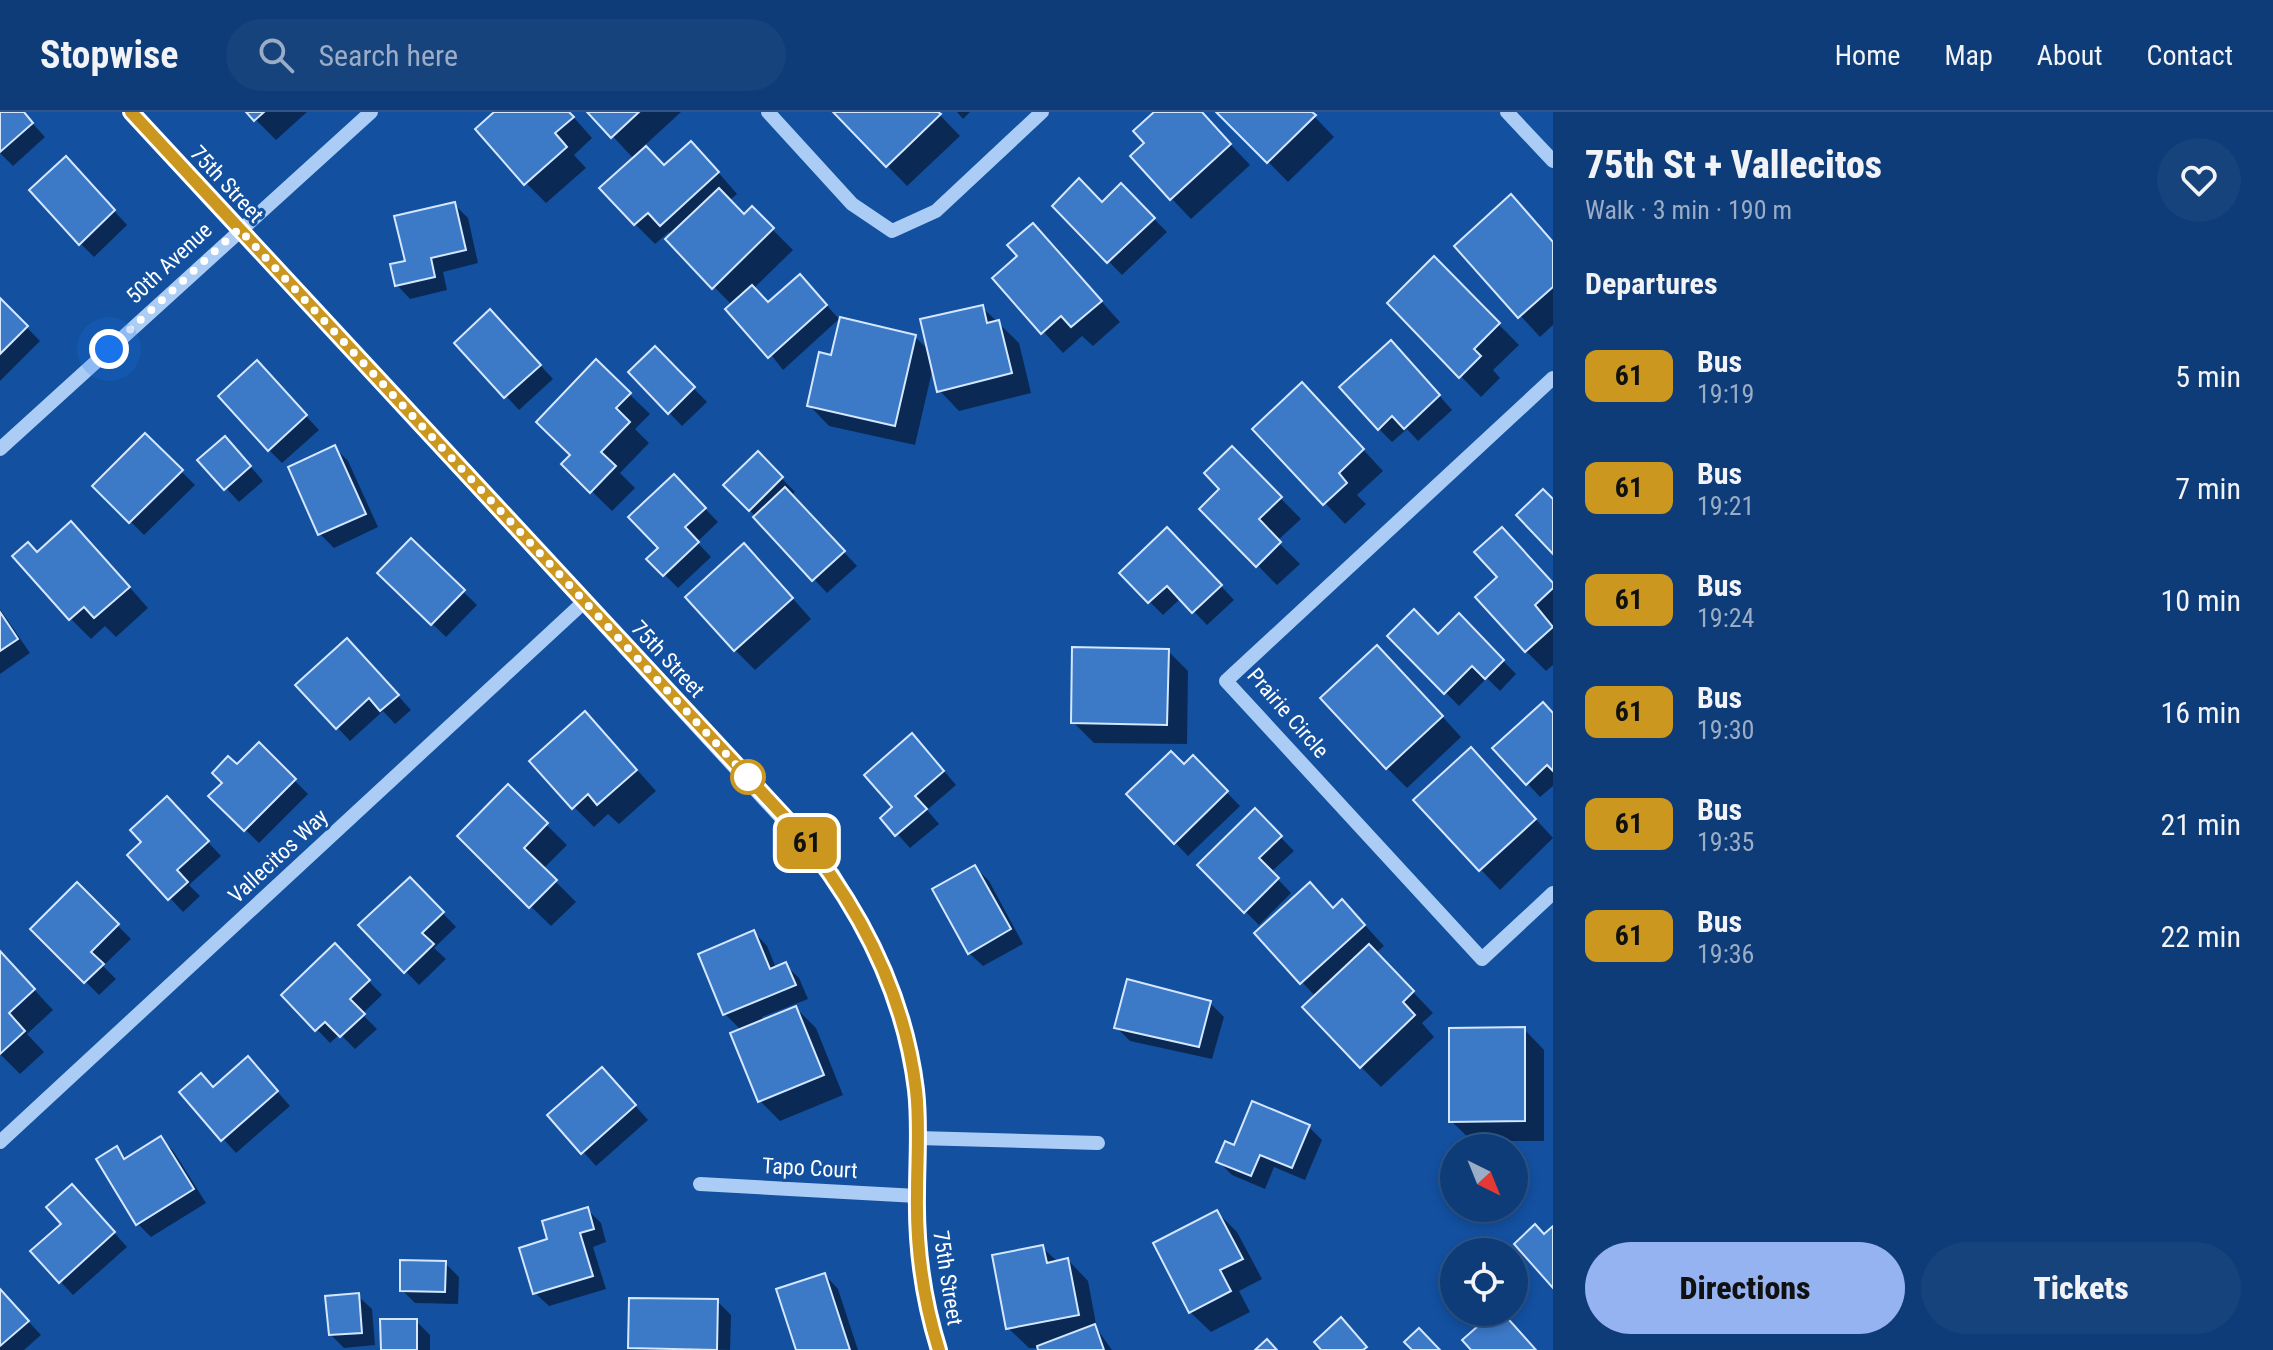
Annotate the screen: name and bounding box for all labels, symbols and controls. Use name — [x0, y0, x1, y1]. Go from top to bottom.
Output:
search box — [226, 19, 786, 91]
text: Stopwise — [40, 33, 178, 77]
icon: search — [254, 33, 298, 77]
text: Search here — [318, 38, 458, 73]
text: Home — [1835, 39, 1900, 72]
text: Map — [1944, 39, 1993, 72]
text: About — [2037, 39, 2103, 72]
text: Contact — [2147, 39, 2233, 72]
button: heart — [2157, 138, 2241, 222]
street label: 75th Street — [185, 141, 269, 227]
text: 75th St + Vallecitos — [1585, 143, 1882, 187]
text: Walk · 3 min · 190 m — [1585, 195, 1792, 225]
street label: 50th Avenue — [121, 217, 217, 309]
text: Departures — [1585, 266, 1718, 301]
your location — [89, 329, 129, 369]
text: Bus — [1697, 344, 1742, 379]
text: 61 — [1615, 359, 1643, 392]
text: 5 min — [2175, 359, 2241, 394]
text: 19:19 — [1697, 379, 1754, 409]
text: Bus — [1697, 456, 1742, 491]
text: 61 — [1615, 471, 1643, 504]
text: 7 min — [2175, 471, 2241, 506]
text: 19:21 — [1697, 491, 1754, 521]
text: Bus — [1697, 568, 1742, 603]
text: 61 — [1615, 583, 1643, 616]
text: 10 min — [2160, 583, 2241, 618]
text: 19:24 — [1697, 603, 1754, 633]
street label: 75th Street — [626, 616, 710, 702]
street label: Prairie Circle — [1242, 663, 1334, 763]
text: Bus — [1697, 680, 1742, 715]
text: 61 — [1615, 695, 1643, 728]
text: 16 min — [2160, 695, 2241, 730]
text: 19:30 — [1697, 715, 1754, 745]
unlabelled marker — [731, 760, 765, 794]
text: Bus — [1697, 792, 1742, 827]
street label: Vallecitos Way — [223, 804, 333, 908]
text: 61 — [1615, 807, 1643, 840]
text: 21 min — [2160, 807, 2241, 842]
line badge: 61 — [771, 817, 843, 869]
text: 61 — [793, 826, 821, 859]
text: 19:35 — [1697, 827, 1754, 857]
text: Bus — [1697, 904, 1742, 939]
text: 61 — [1615, 919, 1643, 952]
text: 22 min — [2160, 919, 2241, 954]
text: 19:36 — [1697, 939, 1754, 969]
north arrow — [1440, 1134, 1528, 1222]
map controls — [1440, 1134, 1528, 1326]
street label: Tapo Court — [762, 1153, 858, 1183]
street label: 75th Street — [928, 1229, 968, 1327]
button: locate — [1440, 1238, 1528, 1326]
button: Directions — [1585, 1242, 1905, 1334]
button: Tickets — [1921, 1242, 2241, 1334]

